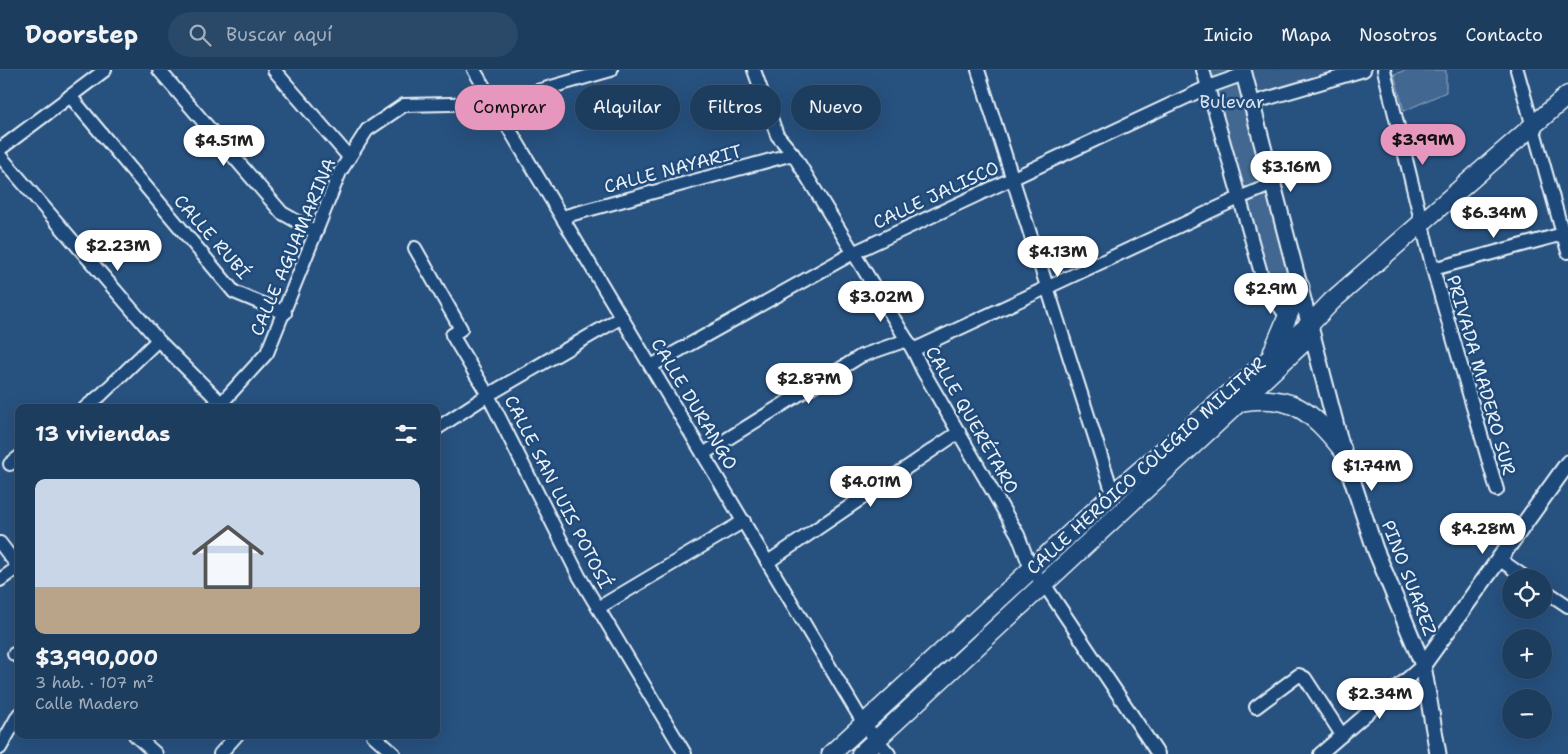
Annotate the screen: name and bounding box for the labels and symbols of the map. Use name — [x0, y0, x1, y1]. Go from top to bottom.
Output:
park label: Bulevar — [1200, 90, 1264, 114]
pin: $4.51M — [183, 124, 265, 167]
pin: $3.99M — [1382, 124, 1464, 166]
street label: CALLE NAYARIT — [601, 139, 745, 199]
pin: $3.16M — [1250, 150, 1332, 193]
street label: CALLE AGUAMARINA — [245, 155, 341, 339]
street label: CALLE JALISCO — [869, 155, 1003, 235]
street label: CALLE RUBÍ — [169, 190, 256, 285]
pin: $6.34M — [1453, 196, 1535, 239]
pin: $2.23M — [77, 230, 159, 272]
pin: $4.13M — [1017, 236, 1099, 278]
pin: $2.9M — [1236, 272, 1306, 315]
street label: PRIVADA MADERO SUR — [1441, 272, 1521, 478]
pin: $3.02M — [840, 280, 922, 323]
street label: CALLE DURANGO — [645, 334, 743, 474]
street label: CALLE QUERÉTARO — [920, 342, 1024, 498]
street label: CALLE HERÓICO COLEGIO MILITAR — [1021, 352, 1271, 580]
pin: $2.87M — [768, 362, 850, 405]
street label: CALLE SAN LUIS POTOSÍ — [499, 391, 617, 593]
pin: $1.74M — [1331, 450, 1413, 492]
pin: $4.01M — [830, 466, 912, 508]
pin: $4.28M — [1442, 512, 1524, 555]
street label: PINO SUAREZ — [1376, 517, 1442, 639]
pin: $2.34M — [1339, 678, 1421, 720]

